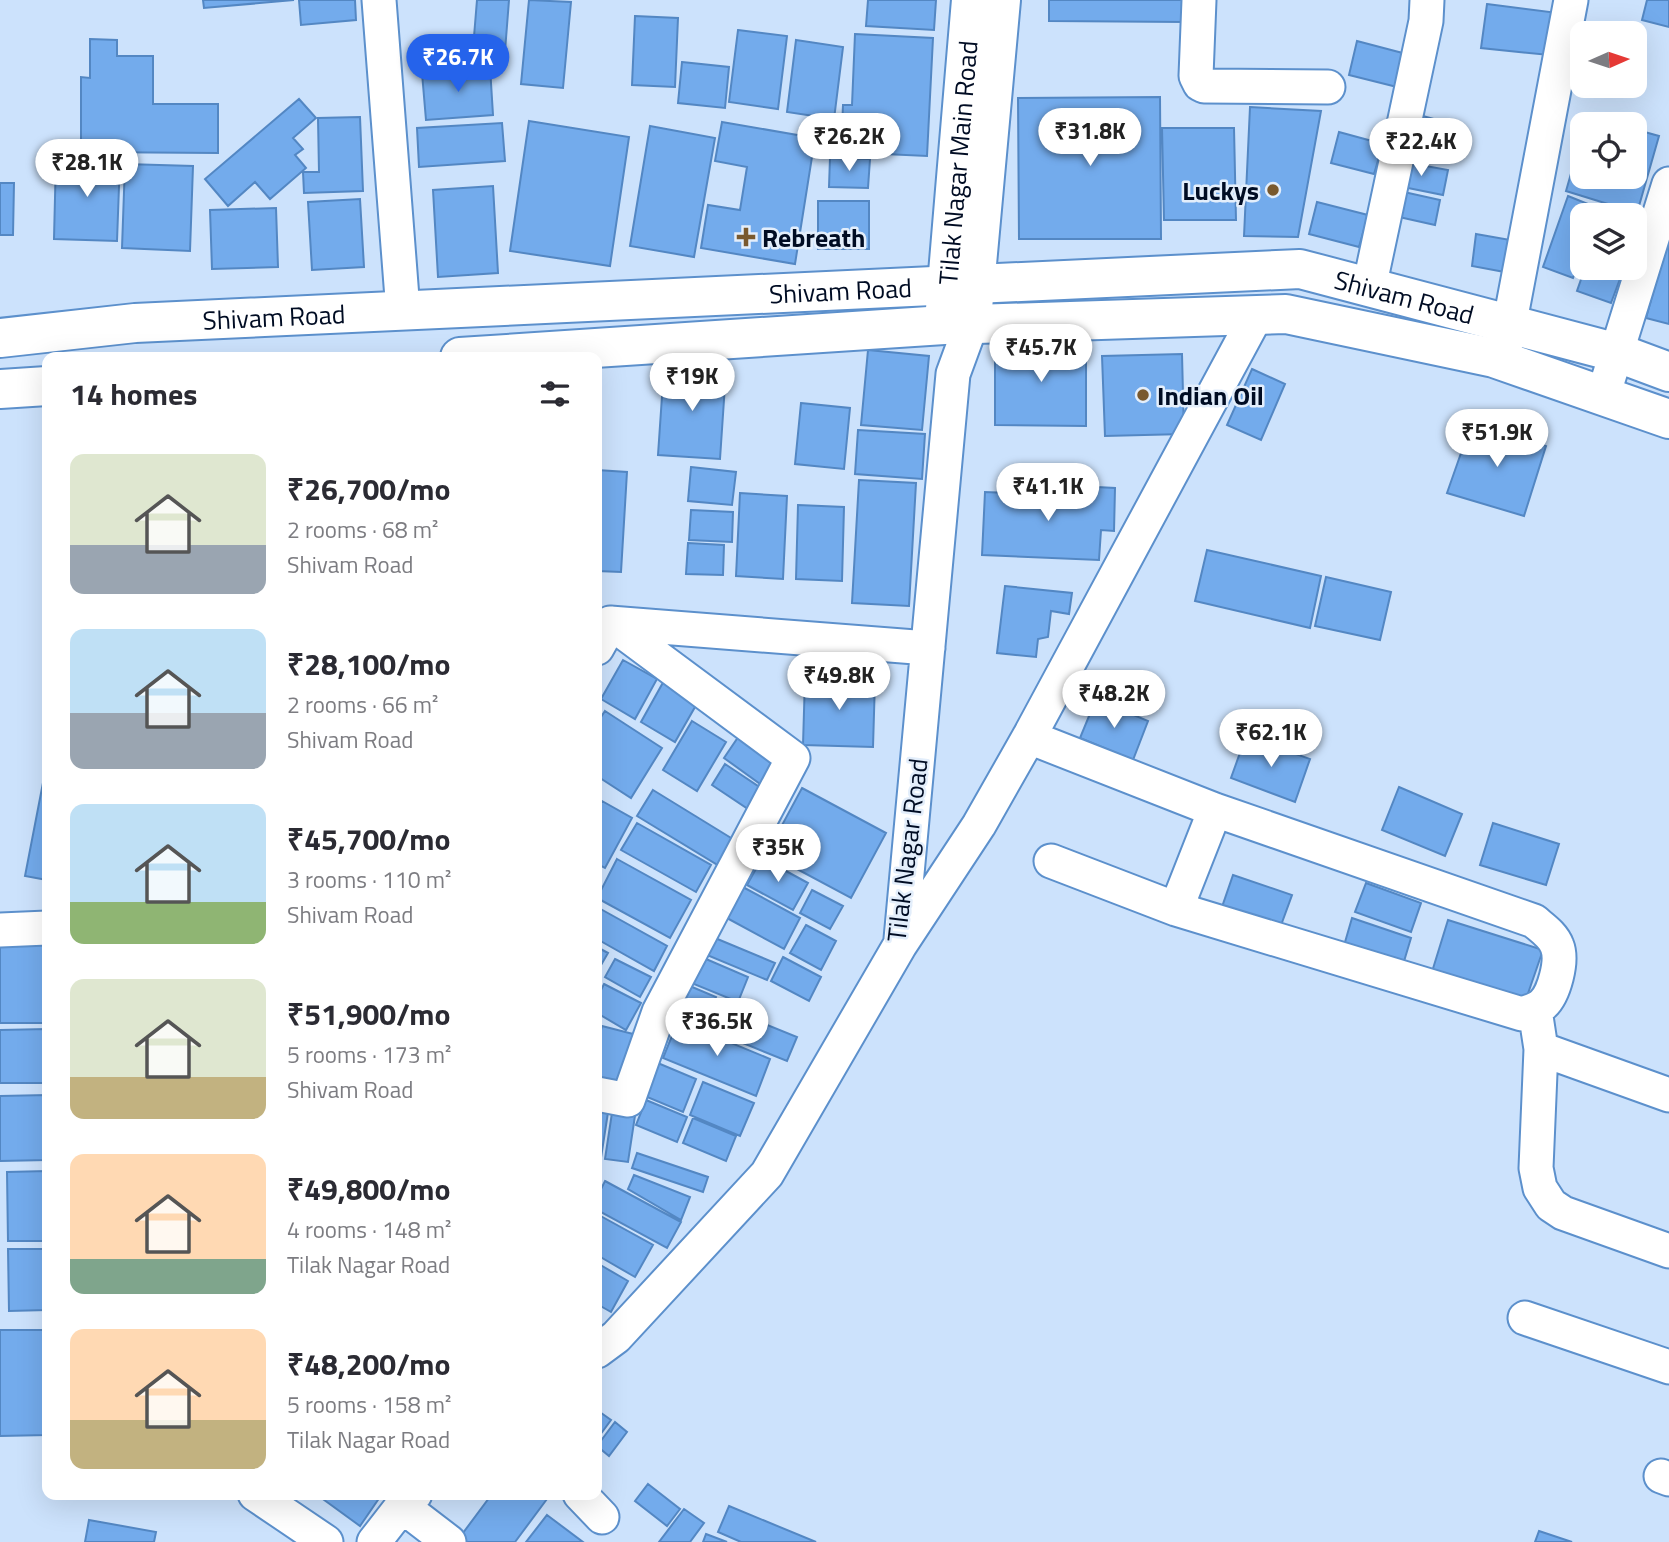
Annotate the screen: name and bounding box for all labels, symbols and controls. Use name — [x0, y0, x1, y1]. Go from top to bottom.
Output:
north arrow — [1570, 21, 1647, 98]
map controls — [1570, 21, 1647, 280]
pin: ₹26.7K — [401, 34, 515, 94]
text: ₹26.7K — [422, 39, 494, 74]
street label: Tilak Nagar Main Road — [928, 39, 987, 286]
pin: ₹31.8K — [1033, 108, 1147, 168]
button: locate — [1570, 112, 1647, 189]
text: ₹31.8K — [1054, 113, 1126, 148]
pin: ₹26.2K — [792, 114, 906, 173]
text: ₹26.2K — [813, 118, 885, 153]
pin: ₹22.4K — [1364, 118, 1478, 178]
text: ₹22.4K — [1385, 123, 1457, 158]
pin: ₹28.1K — [30, 140, 144, 199]
text: ₹28.1K — [51, 144, 123, 179]
place label: Luckys — [1182, 171, 1259, 210]
marker: Luckys — [1265, 182, 1281, 198]
button: layers — [1570, 203, 1647, 280]
place label: Rebreath — [762, 218, 865, 257]
marker: Rebreath — [736, 227, 756, 247]
street label: Shivam Road — [1330, 259, 1478, 334]
street label: Shivam Road — [768, 268, 913, 313]
street label: Shivam Road — [202, 294, 346, 339]
pin: ₹45.7K — [984, 324, 1098, 384]
text: ₹45.7K — [1005, 329, 1077, 364]
pin: ₹19K — [651, 354, 733, 413]
text: ₹19K — [666, 358, 718, 393]
text: 14 homes — [70, 371, 197, 417]
icon: filters — [536, 375, 574, 413]
place label: Indian Oil — [1157, 376, 1264, 415]
marker: Indian Oil — [1135, 387, 1151, 403]
pin: ₹51.9K — [1440, 410, 1554, 469]
text: ₹51.9K — [1461, 414, 1533, 449]
pin: ₹41.1K — [991, 463, 1105, 523]
text: ₹26,700/mo — [287, 466, 451, 512]
text: ₹41.1K — [1012, 468, 1084, 503]
icon: home — [126, 482, 210, 566]
text: 2 rooms · 68 m² — [287, 512, 438, 547]
text: Shivam Road — [287, 547, 413, 582]
text: ₹28,100/mo — [287, 641, 451, 687]
pin: ₹49.8K — [782, 652, 896, 712]
icon: home — [126, 657, 210, 741]
text: ₹49.8K — [803, 657, 875, 692]
pin: ₹48.2K — [1057, 670, 1171, 730]
text: ₹48.2K — [1078, 675, 1150, 710]
text: 2 rooms · 66 m² — [287, 687, 438, 722]
pin: ₹62.1K — [1214, 710, 1328, 769]
text: ₹62.1K — [1235, 714, 1307, 749]
text: Shivam Road — [287, 722, 413, 757]
street label: Tilak Nagar Road — [876, 756, 938, 944]
text: ₹45,700/mo — [287, 816, 451, 862]
pin: ₹35K — [737, 824, 819, 884]
text: ₹35K — [752, 829, 804, 864]
icon: home — [126, 832, 210, 916]
text: 3 rooms · 110 m² — [287, 862, 451, 897]
text: Shivam Road — [287, 897, 413, 932]
text: ₹51,900/mo — [287, 991, 451, 1037]
pin: ₹36.5K — [660, 998, 774, 1058]
text: ₹36.5K — [681, 1003, 753, 1038]
icon: home — [126, 1007, 210, 1091]
text: 5 rooms · 173 m² — [287, 1037, 451, 1072]
text: Shivam Road — [287, 1072, 413, 1107]
text: ₹49,800/mo — [287, 1166, 451, 1212]
icon: home — [126, 1182, 210, 1266]
text: 4 rooms · 148 m² — [287, 1212, 451, 1247]
text: Tilak Nagar Road — [287, 1247, 450, 1282]
text: ₹48,200/mo — [287, 1341, 451, 1387]
icon: home — [126, 1357, 210, 1441]
text: 5 rooms · 158 m² — [287, 1387, 451, 1422]
text: Tilak Nagar Road — [287, 1422, 450, 1457]

